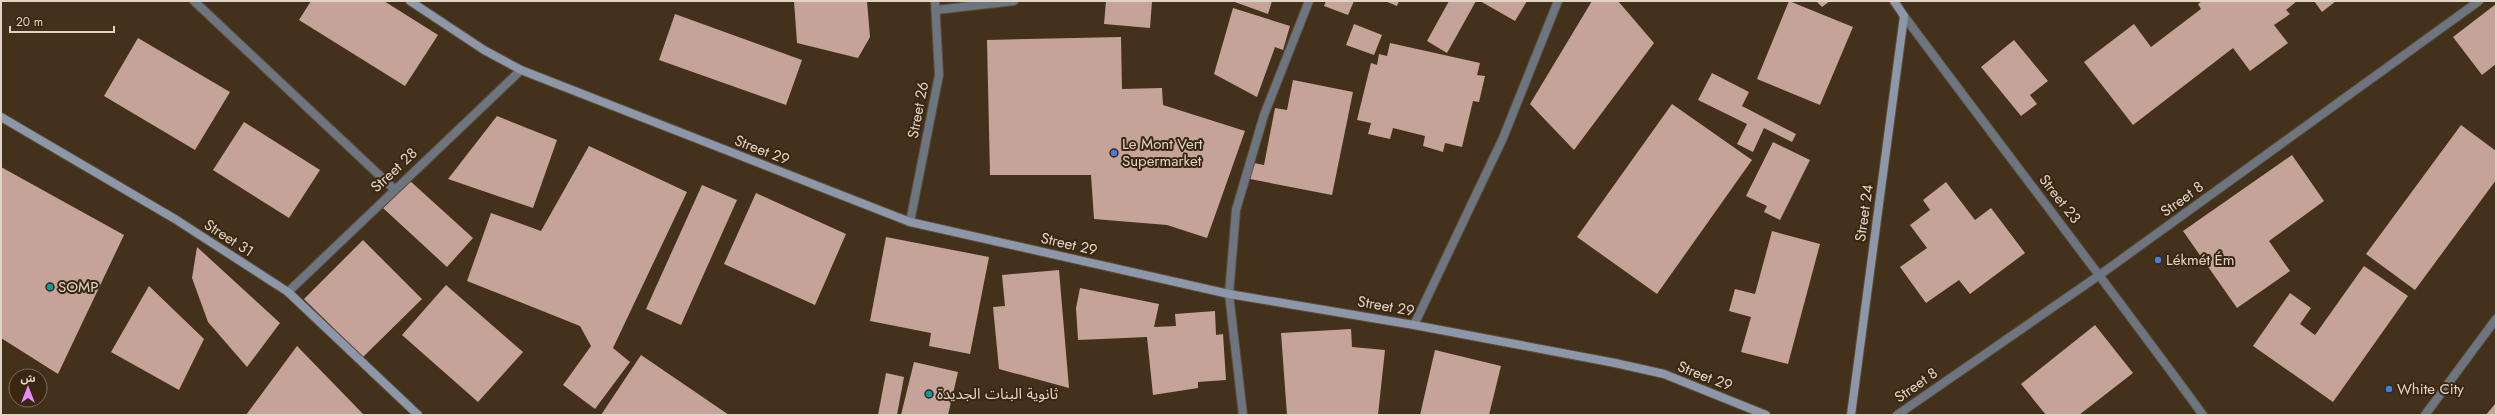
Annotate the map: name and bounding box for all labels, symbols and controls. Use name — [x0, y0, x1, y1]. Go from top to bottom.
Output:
scale bar — [10, 8, 114, 34]
text: 20 m — [16, 13, 43, 31]
street label: Street 26 — [902, 80, 934, 140]
street label: Street 29 — [731, 129, 793, 171]
place label: Le Mont Vert Supermarket — [1122, 133, 1203, 172]
street label: Street 28 — [366, 143, 422, 197]
marker: Le Mont Vert Supermarket — [1109, 148, 1119, 158]
street label: Street 23 — [2034, 170, 2086, 228]
street label: Street 8 — [2156, 176, 2208, 222]
street label: Street 24 — [1849, 183, 1879, 243]
street label: Street 31 — [200, 214, 258, 262]
street label: Street 29 — [1039, 227, 1099, 261]
place label: Lékmét Ém — [2166, 249, 2235, 271]
marker: Lékmét Ém — [2153, 255, 2163, 265]
place label: SOMP — [58, 276, 98, 298]
marker: SOMP — [45, 282, 55, 292]
street label: Street 29 — [1356, 290, 1416, 322]
street label: Street 29 — [1674, 355, 1736, 397]
street label: Street 8 — [1890, 362, 1942, 408]
north arrow — [8, 368, 48, 408]
text: ش — [20, 370, 36, 386]
place label: White City — [2397, 378, 2464, 400]
place label: ثانوية البنات الجديدة — [937, 383, 1058, 405]
marker: White City — [2384, 384, 2394, 394]
marker: ثانوية البنات الجديدة — [924, 389, 934, 399]

